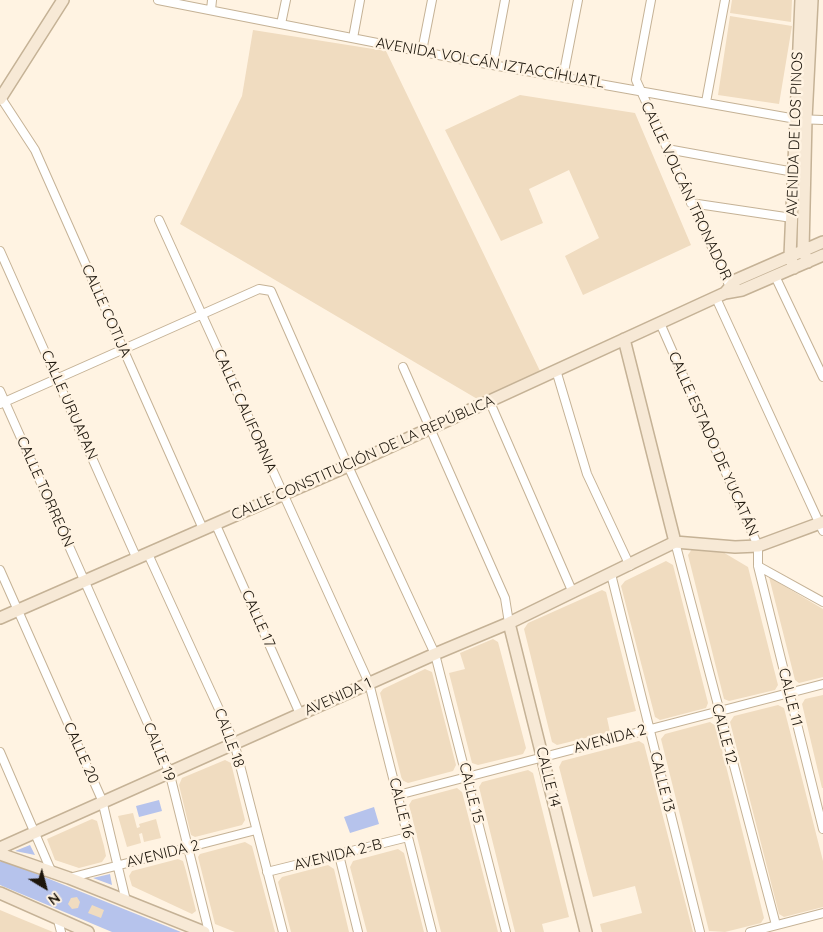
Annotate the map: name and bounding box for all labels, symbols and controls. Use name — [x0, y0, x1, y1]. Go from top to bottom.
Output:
street label: AVENIDA VOLCÁN IZTACCÍHUATL — [374, 34, 606, 92]
street label: AVENIDA DE LOS PINOS — [783, 51, 807, 217]
street label: CALLE VOLCÁN TRONADOR — [637, 99, 735, 283]
street label: CALLE COTIJA — [77, 262, 135, 360]
street label: CALLE CALIFORNIA — [210, 346, 280, 476]
street label: CALLE URUAPAN — [37, 347, 101, 463]
street label: CALLE ESTADO DE YUCATÁN — [664, 349, 762, 539]
street label: CALLE CONSTITUCIÓN DE LA REPÚBLICA — [229, 392, 497, 524]
street label: CALLE TORREÓN — [13, 434, 77, 550]
street label: CALLE 17 — [237, 587, 279, 651]
street label: CALLE 11 — [774, 666, 806, 728]
street label: AVENIDA 1 — [302, 674, 374, 720]
street label: CALLE 12 — [707, 702, 741, 766]
street label: CALLE 18 — [210, 706, 248, 770]
street label: CALLE 20 — [59, 720, 103, 786]
street label: CALLE 19 — [139, 720, 179, 784]
street label: AVENIDA 2 — [572, 721, 648, 757]
street label: CALLE 14 — [532, 745, 564, 809]
street label: CALLE 13 — [646, 750, 678, 814]
street label: CALLE 15 — [455, 761, 487, 825]
street label: CALLE 16 — [385, 776, 417, 840]
street label: AVENIDA 2-B — [292, 835, 384, 875]
street label: AVENIDA 2 — [125, 836, 201, 872]
north arrow — [20, 862, 70, 912]
text: N — [45, 889, 64, 909]

